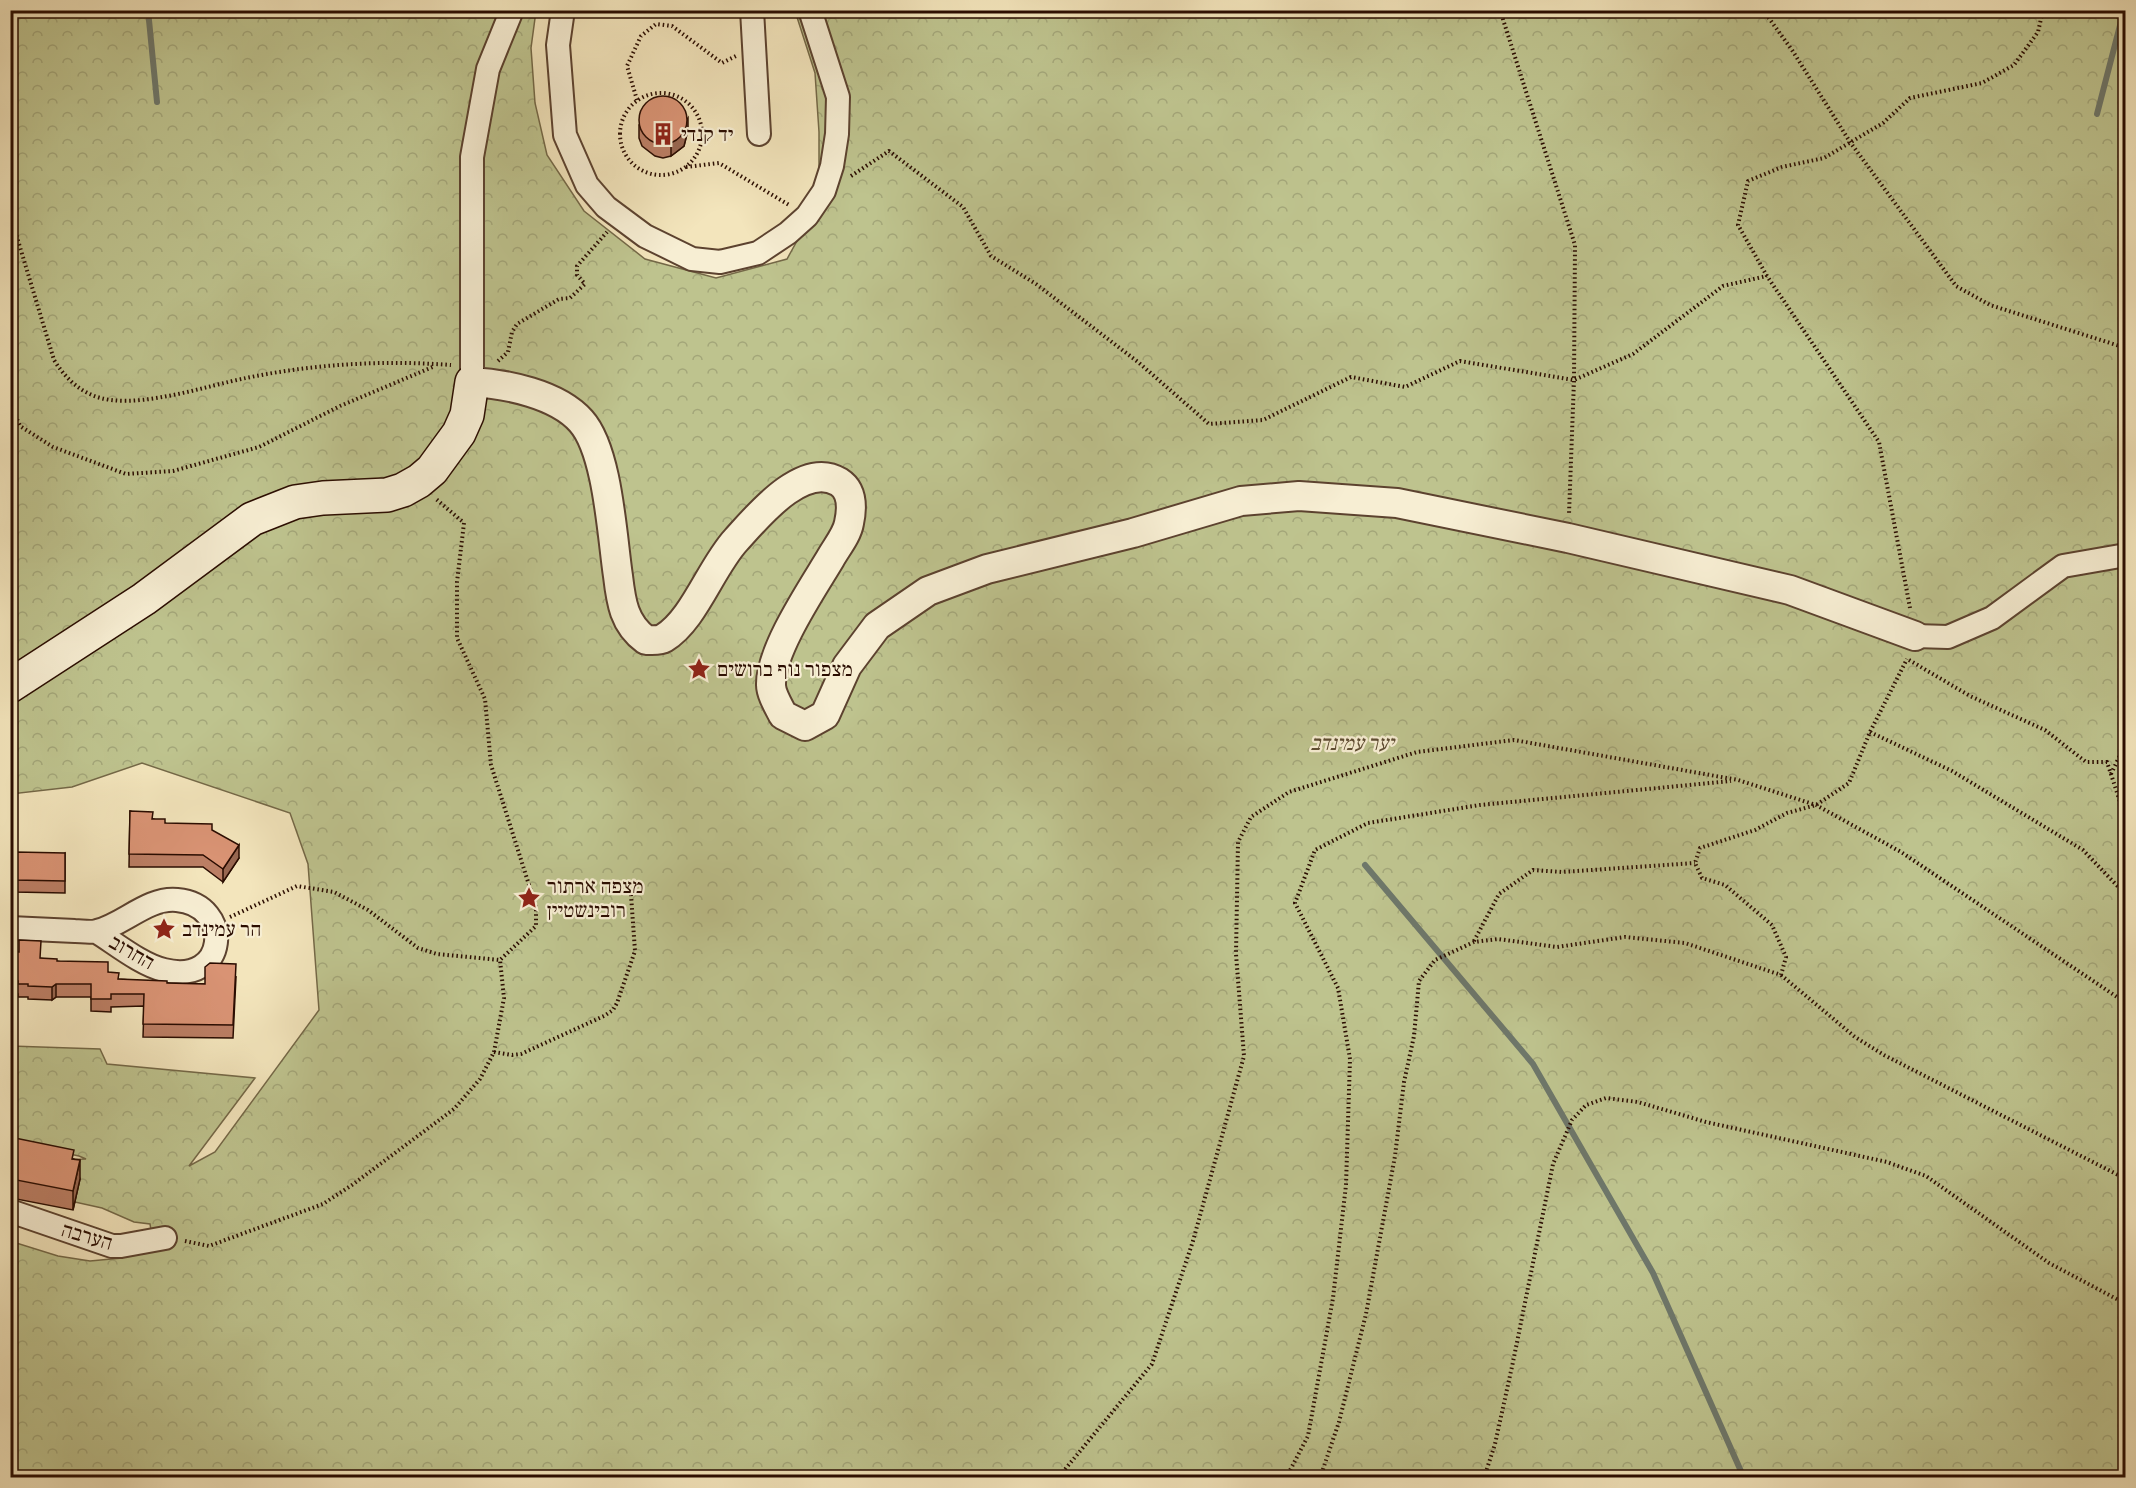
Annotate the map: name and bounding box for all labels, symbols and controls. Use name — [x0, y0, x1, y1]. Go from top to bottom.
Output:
place label: יד קנדי — [681, 118, 734, 149]
building icon: יד קנדי — [650, 121, 676, 147]
place label: מצפור נוף ברושים — [717, 653, 853, 684]
place icon: מצפור נוף ברושים — [686, 656, 712, 682]
park label: יער עמינדב — [1310, 727, 1396, 758]
place label: מצפה ארתור רובינשטיין — [547, 870, 643, 925]
place icon: מצפה ארתור רובינשטיין — [516, 885, 542, 911]
place label: הר עמינדב — [182, 913, 261, 944]
place icon: הר עמינדב — [151, 916, 177, 942]
street label: החרוב — [103, 926, 161, 977]
street label: הערבה — [58, 1213, 117, 1258]

